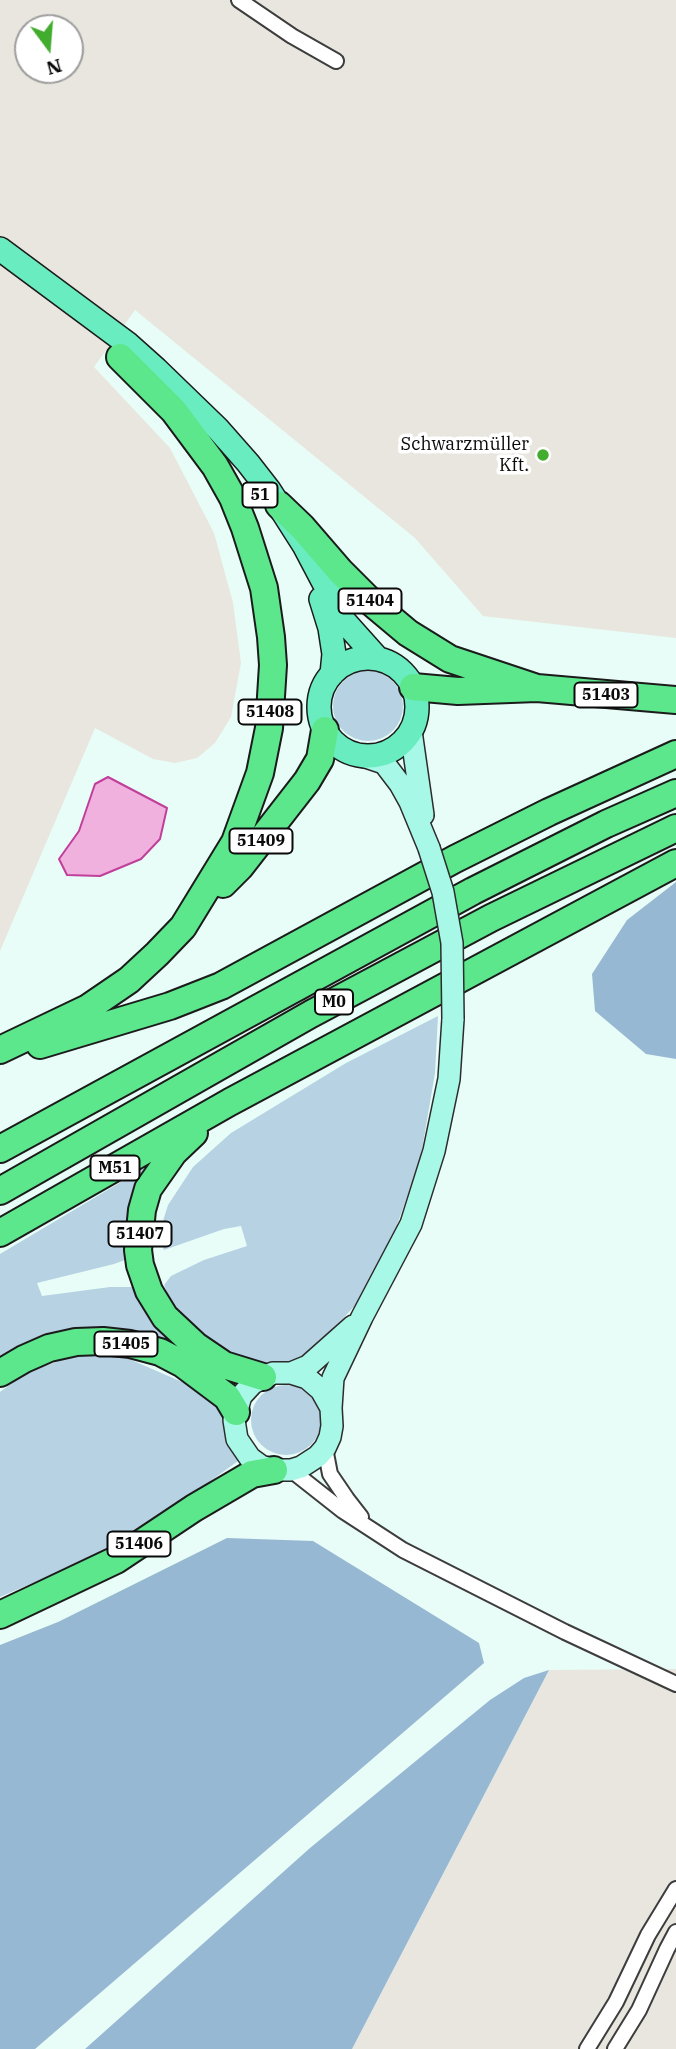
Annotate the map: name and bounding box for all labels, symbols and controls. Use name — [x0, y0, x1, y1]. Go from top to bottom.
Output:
north arrow — [14, 14, 84, 84]
text: N — [44, 54, 65, 81]
place label: Schwarzmüller Kft. — [401, 434, 529, 476]
marker: Schwarzmüller Kft. — [535, 447, 551, 463]
road number: 51 — [243, 482, 278, 508]
road number: 51404 — [338, 588, 402, 614]
road number: 51403 — [574, 682, 638, 708]
road number: 51408 — [238, 699, 302, 724]
road number: 51409 — [230, 828, 292, 854]
road number: M0 — [315, 990, 353, 1014]
road number: M51 — [90, 1156, 140, 1180]
road number: 51407 — [108, 1222, 172, 1246]
road number: 51405 — [94, 1332, 158, 1356]
road number: 51406 — [108, 1532, 170, 1556]

